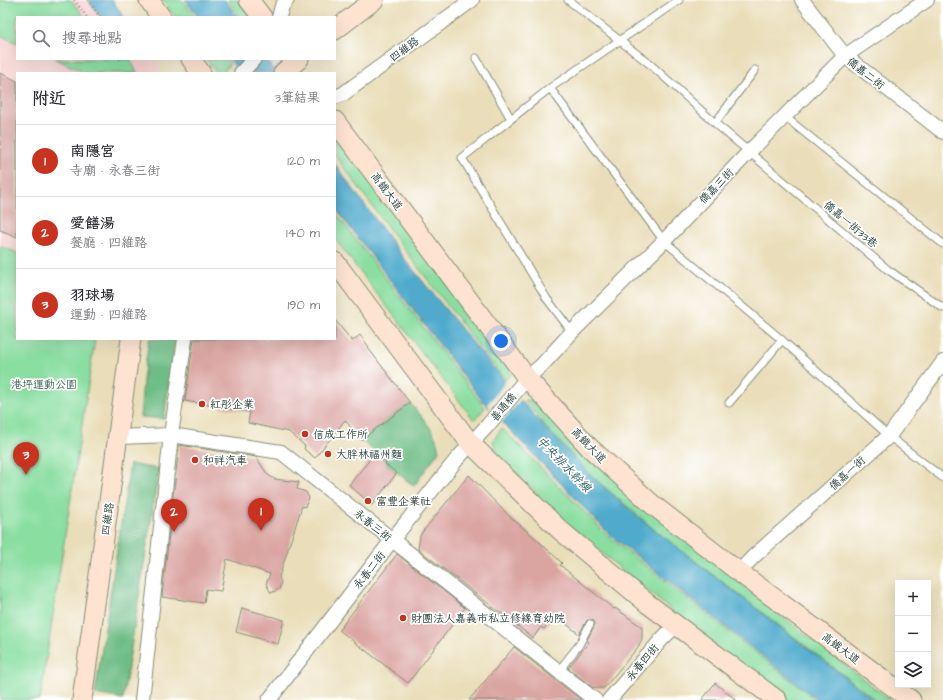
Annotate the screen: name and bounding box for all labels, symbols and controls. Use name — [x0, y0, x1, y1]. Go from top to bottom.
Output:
search box — [16, 16, 336, 60]
icon: search — [30, 27, 52, 49]
text: 搜尋地點 — [62, 28, 122, 49]
street label: 四維路 — [387, 34, 422, 65]
street label: 僑嘉二街 — [844, 54, 888, 93]
text: 附近 — [32, 87, 66, 111]
text: 3筆結果 — [274, 89, 320, 107]
text: 南隱宮 — [70, 141, 115, 162]
text: 1 — [44, 152, 46, 170]
text: 120 m — [287, 152, 320, 170]
text: 寺廟 · 永春三街 — [70, 162, 160, 180]
street label: 僑嘉三街 — [696, 165, 738, 207]
street label: 高鐵大道 — [367, 169, 406, 213]
street label: 僑嘉一街33巷 — [821, 197, 881, 251]
text: 愛饍湯 — [70, 213, 115, 234]
text: 2 — [41, 224, 49, 242]
text: 140 m — [286, 224, 320, 242]
text: 餐廳 · 四維路 — [70, 234, 147, 252]
text: 羽球場 — [70, 285, 115, 306]
text: 3 — [42, 296, 48, 314]
text: 190 m — [287, 296, 320, 314]
text: 運動 · 四維路 — [70, 306, 147, 324]
your location — [491, 331, 511, 351]
park label: 港坪運動公園 — [11, 377, 77, 392]
street label: 善通橋 — [487, 390, 520, 425]
place label: 紅彤企業 — [210, 397, 254, 412]
marker: 紅彤企業 — [197, 399, 207, 409]
street label: 高鐵大道 — [568, 424, 609, 466]
place label: 信成工作所 — [313, 427, 368, 442]
marker: 信成工作所 — [300, 429, 310, 439]
water label: 中央排水幹線 — [533, 433, 595, 497]
pin: 3 — [13, 442, 39, 475]
place label: 大胖林福州麵 — [336, 447, 402, 462]
marker: 大胖林福州麵 — [323, 449, 333, 459]
street label: 僑嘉一街 — [826, 452, 869, 494]
place label: 和祥汽車 — [203, 453, 247, 468]
marker: 和祥汽車 — [190, 455, 200, 465]
place label: 富豐企業社 — [376, 494, 431, 509]
marker: 富豐企業社 — [363, 496, 373, 506]
pin: 1 — [248, 498, 274, 531]
pin: 2 — [161, 499, 187, 532]
street label: 四維路 — [98, 502, 117, 536]
street label: 永春三街 — [351, 506, 395, 545]
street label: 永春二街 — [350, 548, 389, 592]
map controls — [895, 580, 931, 688]
button: + — [895, 580, 931, 616]
place label: 財團法人嘉義市私立修緣育幼院 — [411, 611, 565, 626]
marker: 財團法人嘉義市私立修緣育幼院 — [398, 613, 408, 623]
button: − — [895, 616, 931, 652]
street label: 高鐵大道 — [819, 629, 863, 668]
street label: 永春四街 — [622, 640, 663, 684]
button: layers — [895, 652, 931, 688]

